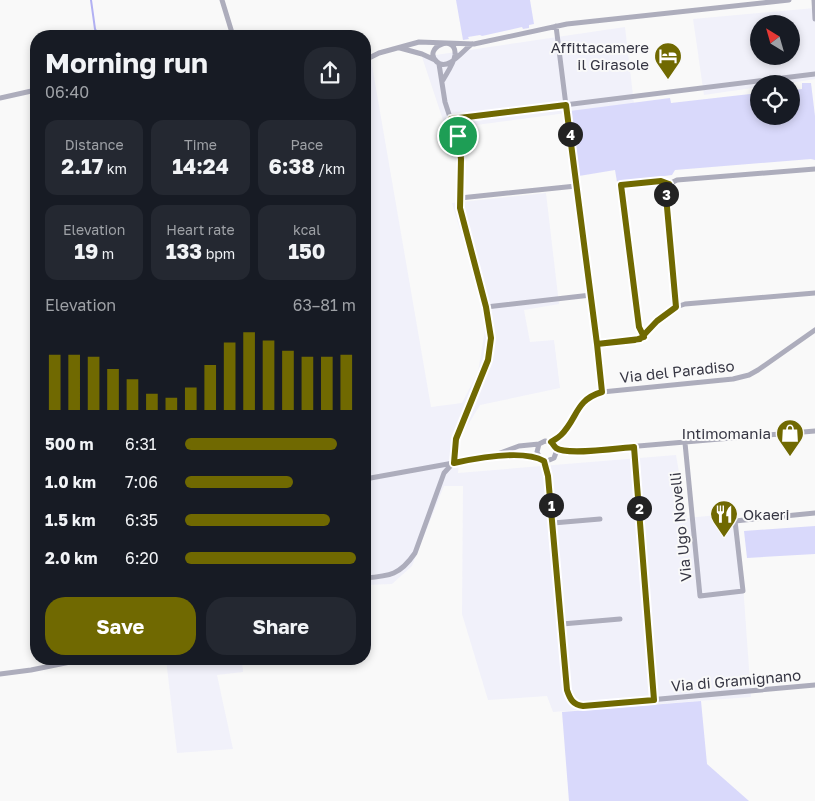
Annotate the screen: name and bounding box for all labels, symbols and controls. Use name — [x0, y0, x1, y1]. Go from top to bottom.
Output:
north arrow — [750, 15, 800, 65]
map controls — [750, 15, 800, 125]
place label: Affittacamere il Girasole — [551, 38, 649, 73]
hotel icon: Affittacamere il Girasole — [653, 41, 683, 80]
text: Morning run — [45, 46, 208, 79]
button: share — [304, 47, 356, 99]
button: locate — [750, 75, 800, 125]
text: 06:40 — [45, 82, 89, 102]
pin — [437, 115, 479, 157]
icon: arrive — [444, 122, 472, 150]
pin: 4 — [558, 122, 582, 146]
text: 4 — [566, 126, 575, 143]
text: Distance — [65, 136, 124, 153]
text: Time — [184, 136, 217, 153]
text: Pace — [290, 136, 323, 153]
text: 2.17 — [61, 153, 103, 179]
text: 14:24 — [172, 153, 229, 179]
text: 6:38 — [268, 153, 315, 179]
text: km — [103, 160, 127, 177]
text: /km — [315, 160, 345, 177]
pin: 3 — [654, 182, 678, 206]
text: 3 — [662, 186, 671, 203]
text: Elevation — [63, 221, 125, 238]
text: Heart rate — [166, 221, 235, 238]
text: kcal — [293, 221, 321, 238]
text: 19 — [74, 238, 98, 264]
text: 133 — [166, 238, 202, 264]
text: 150 — [288, 238, 325, 264]
text: m — [98, 245, 114, 262]
text: bpm — [202, 245, 235, 262]
text: Elevation — [45, 295, 116, 315]
text: 63–81 m — [293, 295, 356, 315]
street label: Via del Paradiso — [619, 356, 735, 386]
shop icon: Intimomania — [775, 418, 805, 457]
place label: Intimomania — [681, 424, 771, 442]
text: 500 m — [45, 434, 94, 454]
text: 6:31 — [125, 434, 157, 454]
street label: Via Ugo Novelli — [665, 471, 695, 583]
text: 1.0 km — [45, 472, 96, 492]
text: 7:06 — [125, 472, 158, 492]
pin: 1 — [538, 492, 564, 518]
pin: 2 — [626, 496, 652, 520]
text: 1 — [548, 497, 555, 514]
restaurant icon: Okaeri — [709, 499, 739, 538]
text: 2 — [635, 500, 644, 517]
place label: Okaeri — [743, 505, 789, 523]
text: 1.5 km — [45, 510, 95, 530]
text: 6:35 — [125, 510, 158, 530]
text: 2.0 km — [45, 548, 98, 568]
text: 6:20 — [125, 548, 159, 568]
button: Save — [45, 597, 196, 655]
button: Share — [206, 597, 356, 655]
street label: Via di Gramignano — [670, 665, 802, 695]

